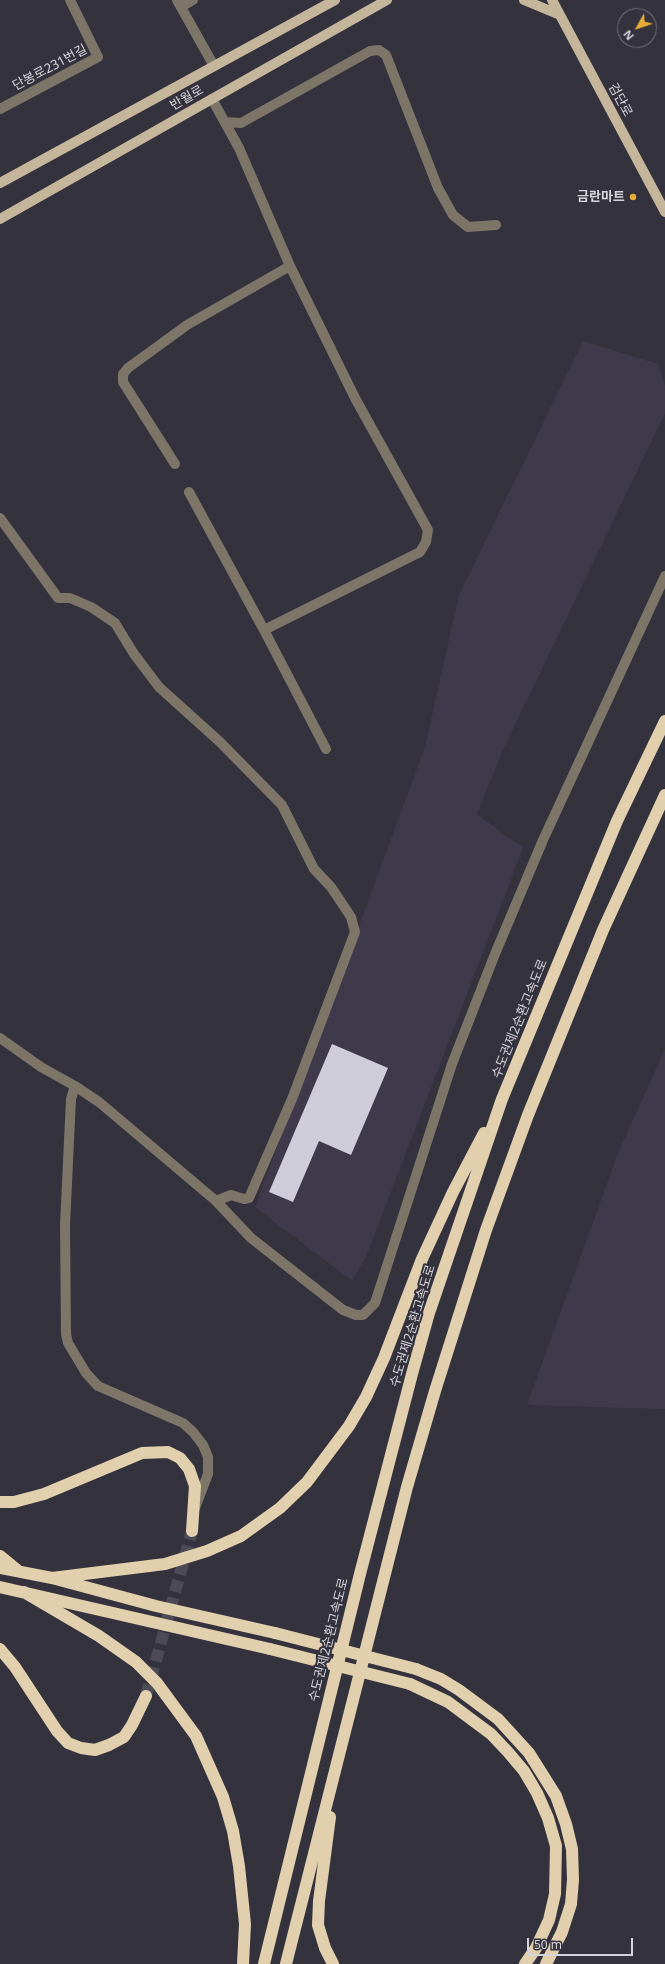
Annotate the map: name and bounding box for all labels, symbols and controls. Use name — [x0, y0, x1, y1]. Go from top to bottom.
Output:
north arrow — [617, 8, 657, 48]
text: N — [620, 27, 637, 44]
street label: 단봉로231번길 — [10, 42, 90, 94]
street label: 검단로 — [605, 80, 635, 120]
street label: 반월로 — [168, 82, 206, 114]
place label: 금란마트 — [577, 189, 625, 205]
marker: 금란마트 — [628, 192, 638, 202]
street label: 수도권제2순환고속도로 — [489, 957, 551, 1081]
street label: 수도권제2순환고속도로 — [387, 1263, 439, 1389]
street label: 수도권제2순환고속도로 — [306, 1576, 352, 1704]
scale bar — [529, 1930, 635, 1956]
text: 50 m — [534, 1936, 562, 1953]

